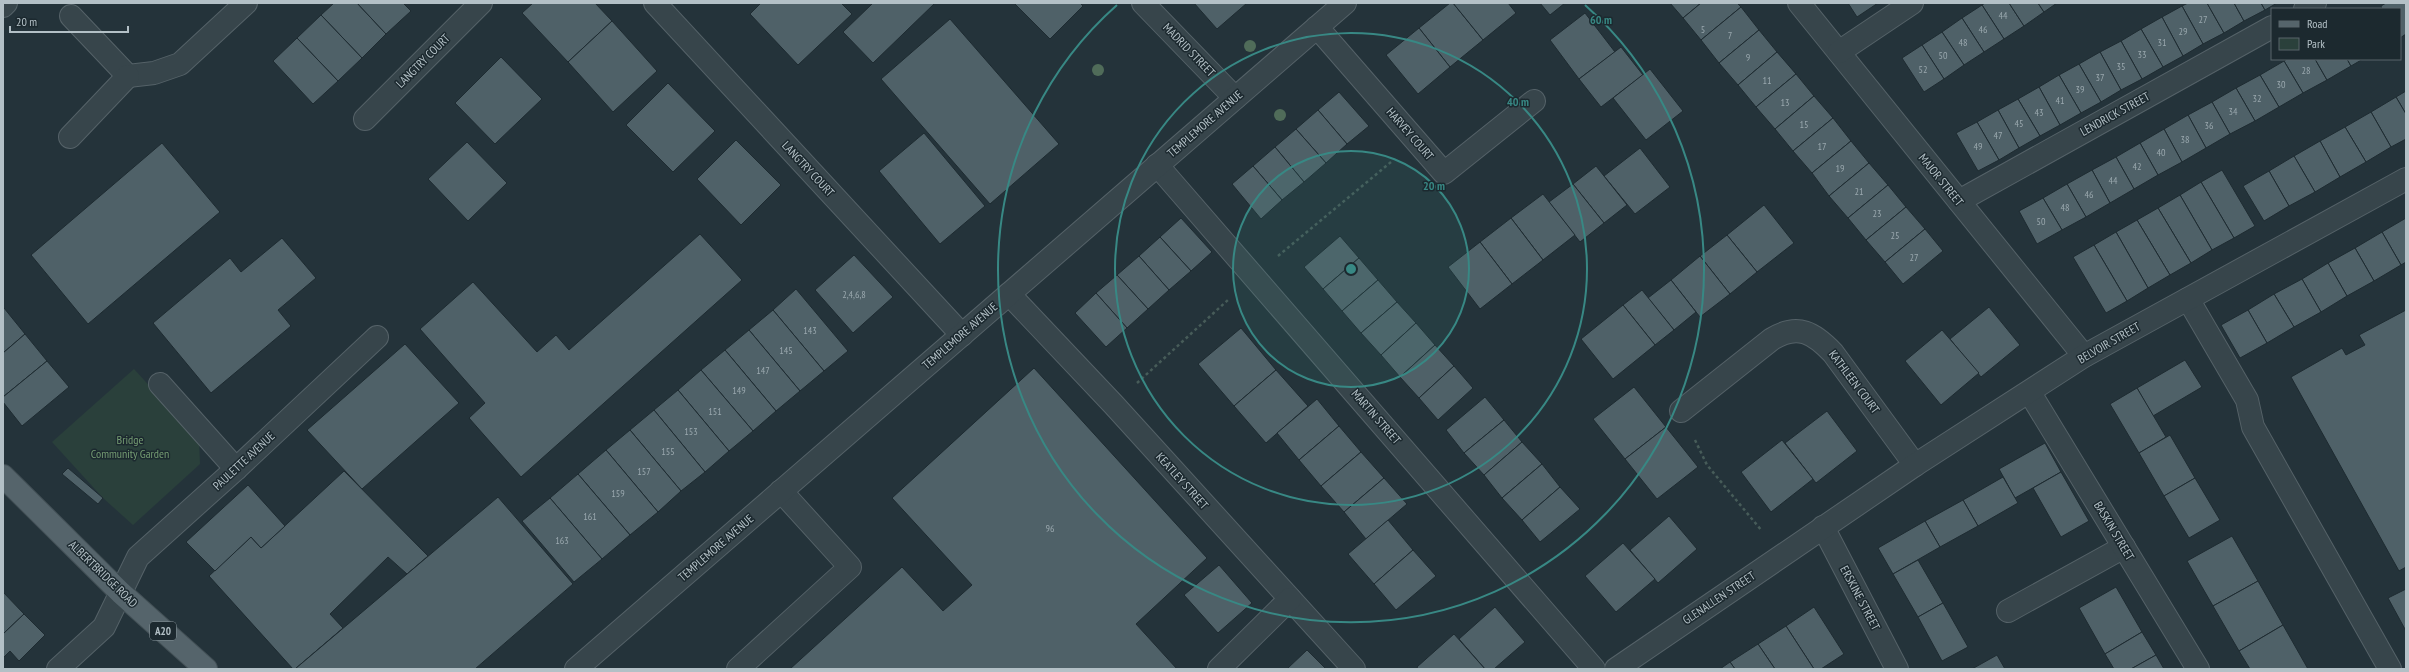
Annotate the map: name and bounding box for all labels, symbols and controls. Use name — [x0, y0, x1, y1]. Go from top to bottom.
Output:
scale bar — [10, 8, 128, 34]
legend — [2271, 8, 2401, 60]
house number: 44 — [1999, 9, 2008, 22]
text: 60 m — [1590, 12, 1612, 27]
house number: 27 — [2199, 13, 2208, 26]
text: 20 m — [16, 14, 37, 29]
text: Road — [2307, 16, 2327, 31]
street label: MADRID STREET — [1160, 20, 1219, 80]
house number: 5 — [1701, 23, 1705, 36]
house number: 46 — [1979, 23, 1988, 36]
house number: 29 — [2179, 25, 2188, 38]
house number: 7 — [1728, 29, 1732, 42]
street label: LANGTRY COURT — [393, 30, 453, 91]
house number: 48 — [1959, 36, 1968, 49]
house number: 31 — [2158, 36, 2167, 49]
text: Park — [2307, 36, 2325, 51]
house number: 33 — [2138, 48, 2147, 61]
house number: 50 — [1939, 49, 1948, 62]
house number: 9 — [1746, 51, 1750, 64]
house number: 35 — [2117, 60, 2126, 73]
house number: 52 — [1919, 63, 1928, 76]
house number: 28 — [2302, 64, 2311, 77]
house number: 37 — [2096, 71, 2105, 84]
house number: 11 — [1763, 74, 1772, 87]
house number: 30 — [2277, 78, 2286, 91]
house number: 39 — [2076, 83, 2085, 96]
street label: TEMPLEMORE AVENUE — [1164, 87, 1245, 160]
street label: LENDRICK STREET — [2077, 88, 2153, 139]
house number: 32 — [2253, 92, 2262, 105]
text: 40 m — [1507, 94, 1529, 109]
house number: 41 — [2056, 94, 2065, 107]
house number: 13 — [1781, 96, 1790, 109]
street label: HARVEY COURT — [1384, 104, 1438, 163]
house number: 34 — [2229, 105, 2238, 118]
house number: 43 — [2035, 106, 2044, 119]
house number: 45 — [2015, 117, 2024, 130]
house number: 15 — [1800, 118, 1809, 131]
house number: 36 — [2205, 119, 2214, 132]
house number: 47 — [1994, 129, 2003, 142]
house number: 38 — [2181, 133, 2190, 146]
street label: LANGTRY COURT — [779, 138, 838, 200]
house number: 17 — [1818, 140, 1827, 153]
house number: 49 — [1974, 140, 1983, 153]
house number: 40 — [2157, 146, 2166, 159]
street label: MAJOR STREET — [1916, 150, 1967, 209]
house number: 42 — [2133, 160, 2142, 173]
house number: 19 — [1836, 162, 1845, 175]
house number: 44 — [2109, 174, 2118, 187]
text: 20 m — [1423, 178, 1445, 193]
house number: 21 — [1855, 185, 1864, 198]
house number: 46 — [2085, 188, 2094, 201]
house number: 48 — [2061, 201, 2070, 214]
house number: 23 — [1873, 207, 1882, 220]
house number: 50 — [2037, 215, 2046, 228]
house number: 25 — [1891, 229, 1900, 242]
house number: 27 — [1910, 251, 1919, 264]
centre of rings — [1344, 262, 1358, 276]
house number: 2,4,6,8 — [842, 288, 866, 301]
street label: TEMPLEMORE AVENUE — [919, 299, 1000, 372]
street label: BELVOIR STREET — [2075, 318, 2143, 366]
house number: 143 — [803, 324, 817, 337]
house number: 145 — [779, 344, 793, 357]
street label: KATHLEEN COURT — [1826, 347, 1883, 417]
house number: 147 — [756, 364, 770, 377]
house number: 149 — [732, 384, 746, 397]
street label: MARTIN STREET — [1349, 386, 1405, 448]
house number: 151 — [708, 405, 722, 418]
house number: 153 — [684, 425, 698, 438]
street label: PAULETTE AVENUE — [210, 428, 278, 493]
park label: Bridge Community Garden — [91, 432, 169, 461]
house number: 155 — [661, 445, 675, 458]
street label: KEATLEY STREET — [1153, 449, 1212, 513]
house number: 157 — [637, 465, 651, 478]
house number: 159 — [611, 487, 625, 500]
street label: BASKIN STREET — [2091, 499, 2138, 563]
house number: 161 — [583, 510, 597, 523]
street label: TEMPLEMORE AVENUE — [675, 511, 756, 584]
house number: 96 — [1046, 522, 1055, 535]
house number: 163 — [555, 534, 569, 547]
street label: ALBERTBRIDGE ROAD — [66, 537, 141, 610]
street label: ERSKINE STREET — [1837, 563, 1884, 633]
street label: GLENALLEN STREET — [1680, 567, 1758, 627]
road number: A20 — [150, 622, 176, 640]

